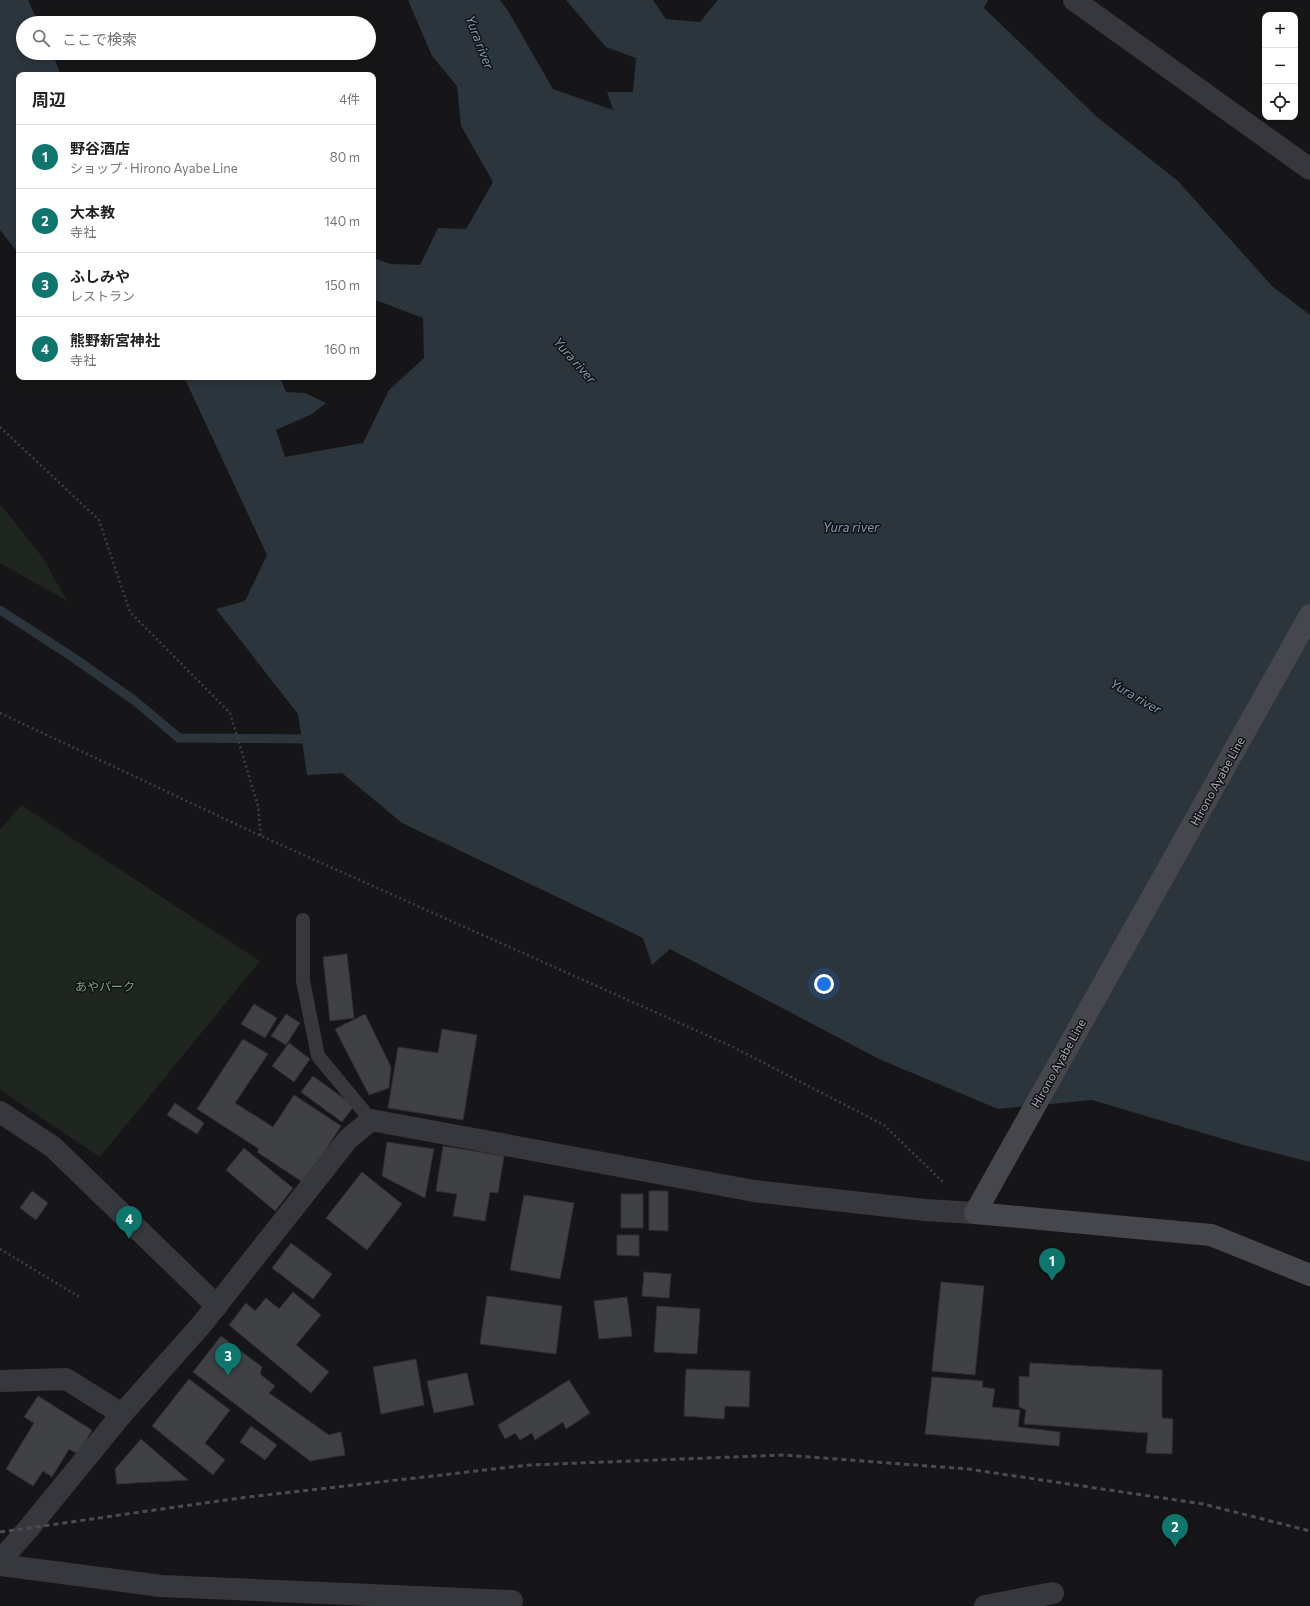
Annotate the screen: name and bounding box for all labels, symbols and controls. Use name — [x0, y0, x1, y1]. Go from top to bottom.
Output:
map controls — [1262, 12, 1298, 120]
button: + — [1262, 12, 1298, 48]
water label: Yura river — [462, 13, 498, 72]
search box — [16, 16, 376, 60]
icon: search — [30, 27, 52, 49]
text: ここで検索 — [62, 30, 137, 48]
button: − — [1262, 48, 1298, 84]
button: locate — [1262, 84, 1298, 120]
text: 周辺 — [32, 89, 66, 110]
text: 4件 — [339, 91, 360, 107]
text: 野谷酒店 — [70, 139, 130, 157]
text: 1 — [42, 149, 48, 165]
text: 80 m — [330, 149, 360, 165]
text: ショップ · Hirono Ayabe Line — [70, 160, 238, 176]
text: 大本教 — [70, 203, 115, 221]
text: 2 — [41, 213, 49, 229]
text: 140 m — [324, 213, 360, 229]
text: 寺社 — [70, 224, 96, 240]
text: ふしみや — [70, 267, 130, 285]
text: 3 — [41, 277, 49, 293]
text: 150 m — [325, 277, 360, 293]
text: レストラン — [70, 288, 135, 304]
text: 熊野新宮神社 — [70, 331, 160, 349]
water label: Yura river — [550, 334, 600, 387]
text: 4 — [41, 341, 49, 357]
text: 160 m — [324, 341, 360, 357]
text: 寺社 — [70, 352, 96, 368]
water label: Yura river — [823, 519, 880, 535]
water label: Yura river — [1108, 675, 1165, 717]
street label: Hirono Ayabe Line — [1187, 734, 1247, 828]
your location — [814, 974, 834, 994]
park label: あやパーク — [75, 979, 135, 993]
street label: Hirono Ayabe Line — [1028, 1016, 1088, 1110]
pin: 4 — [116, 1206, 142, 1239]
pin: 1 — [1039, 1248, 1065, 1281]
pin: 3 — [215, 1343, 241, 1376]
pin: 2 — [1162, 1514, 1188, 1547]

